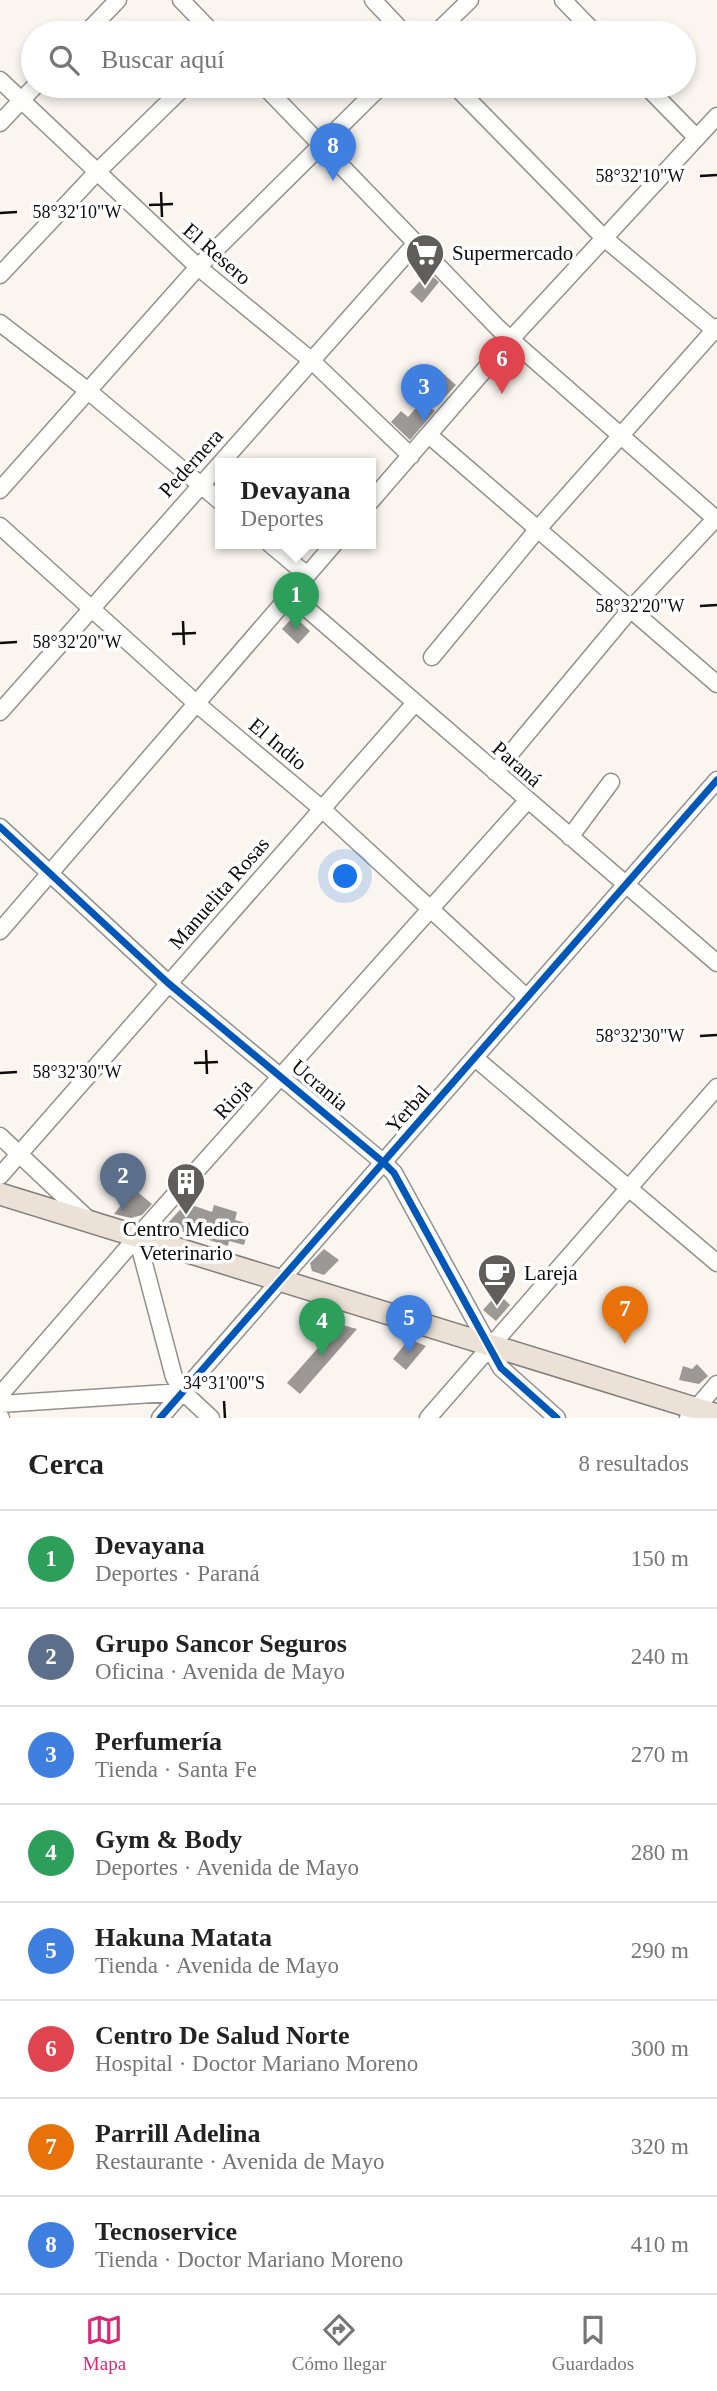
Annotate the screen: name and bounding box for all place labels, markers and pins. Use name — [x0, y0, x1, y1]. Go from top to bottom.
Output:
pin: 8 — [310, 123, 356, 181]
supermarket icon: Supermercado — [404, 232, 446, 287]
place label: Supermercado — [452, 241, 573, 265]
pin: 6 — [479, 336, 525, 394]
pin: 3 — [401, 364, 447, 422]
pin: 1 — [273, 572, 319, 630]
pin: 2 — [100, 1153, 146, 1211]
building icon: Centro Medico Veterinario — [165, 1161, 207, 1216]
place label: Centro Medico Veterinario — [123, 1217, 249, 1265]
cafe icon: Lareja — [476, 1252, 518, 1307]
place label: Lareja — [524, 1261, 578, 1285]
pin: 7 — [602, 1286, 648, 1344]
pin: 5 — [386, 1295, 432, 1353]
pin: 4 — [299, 1298, 345, 1356]

